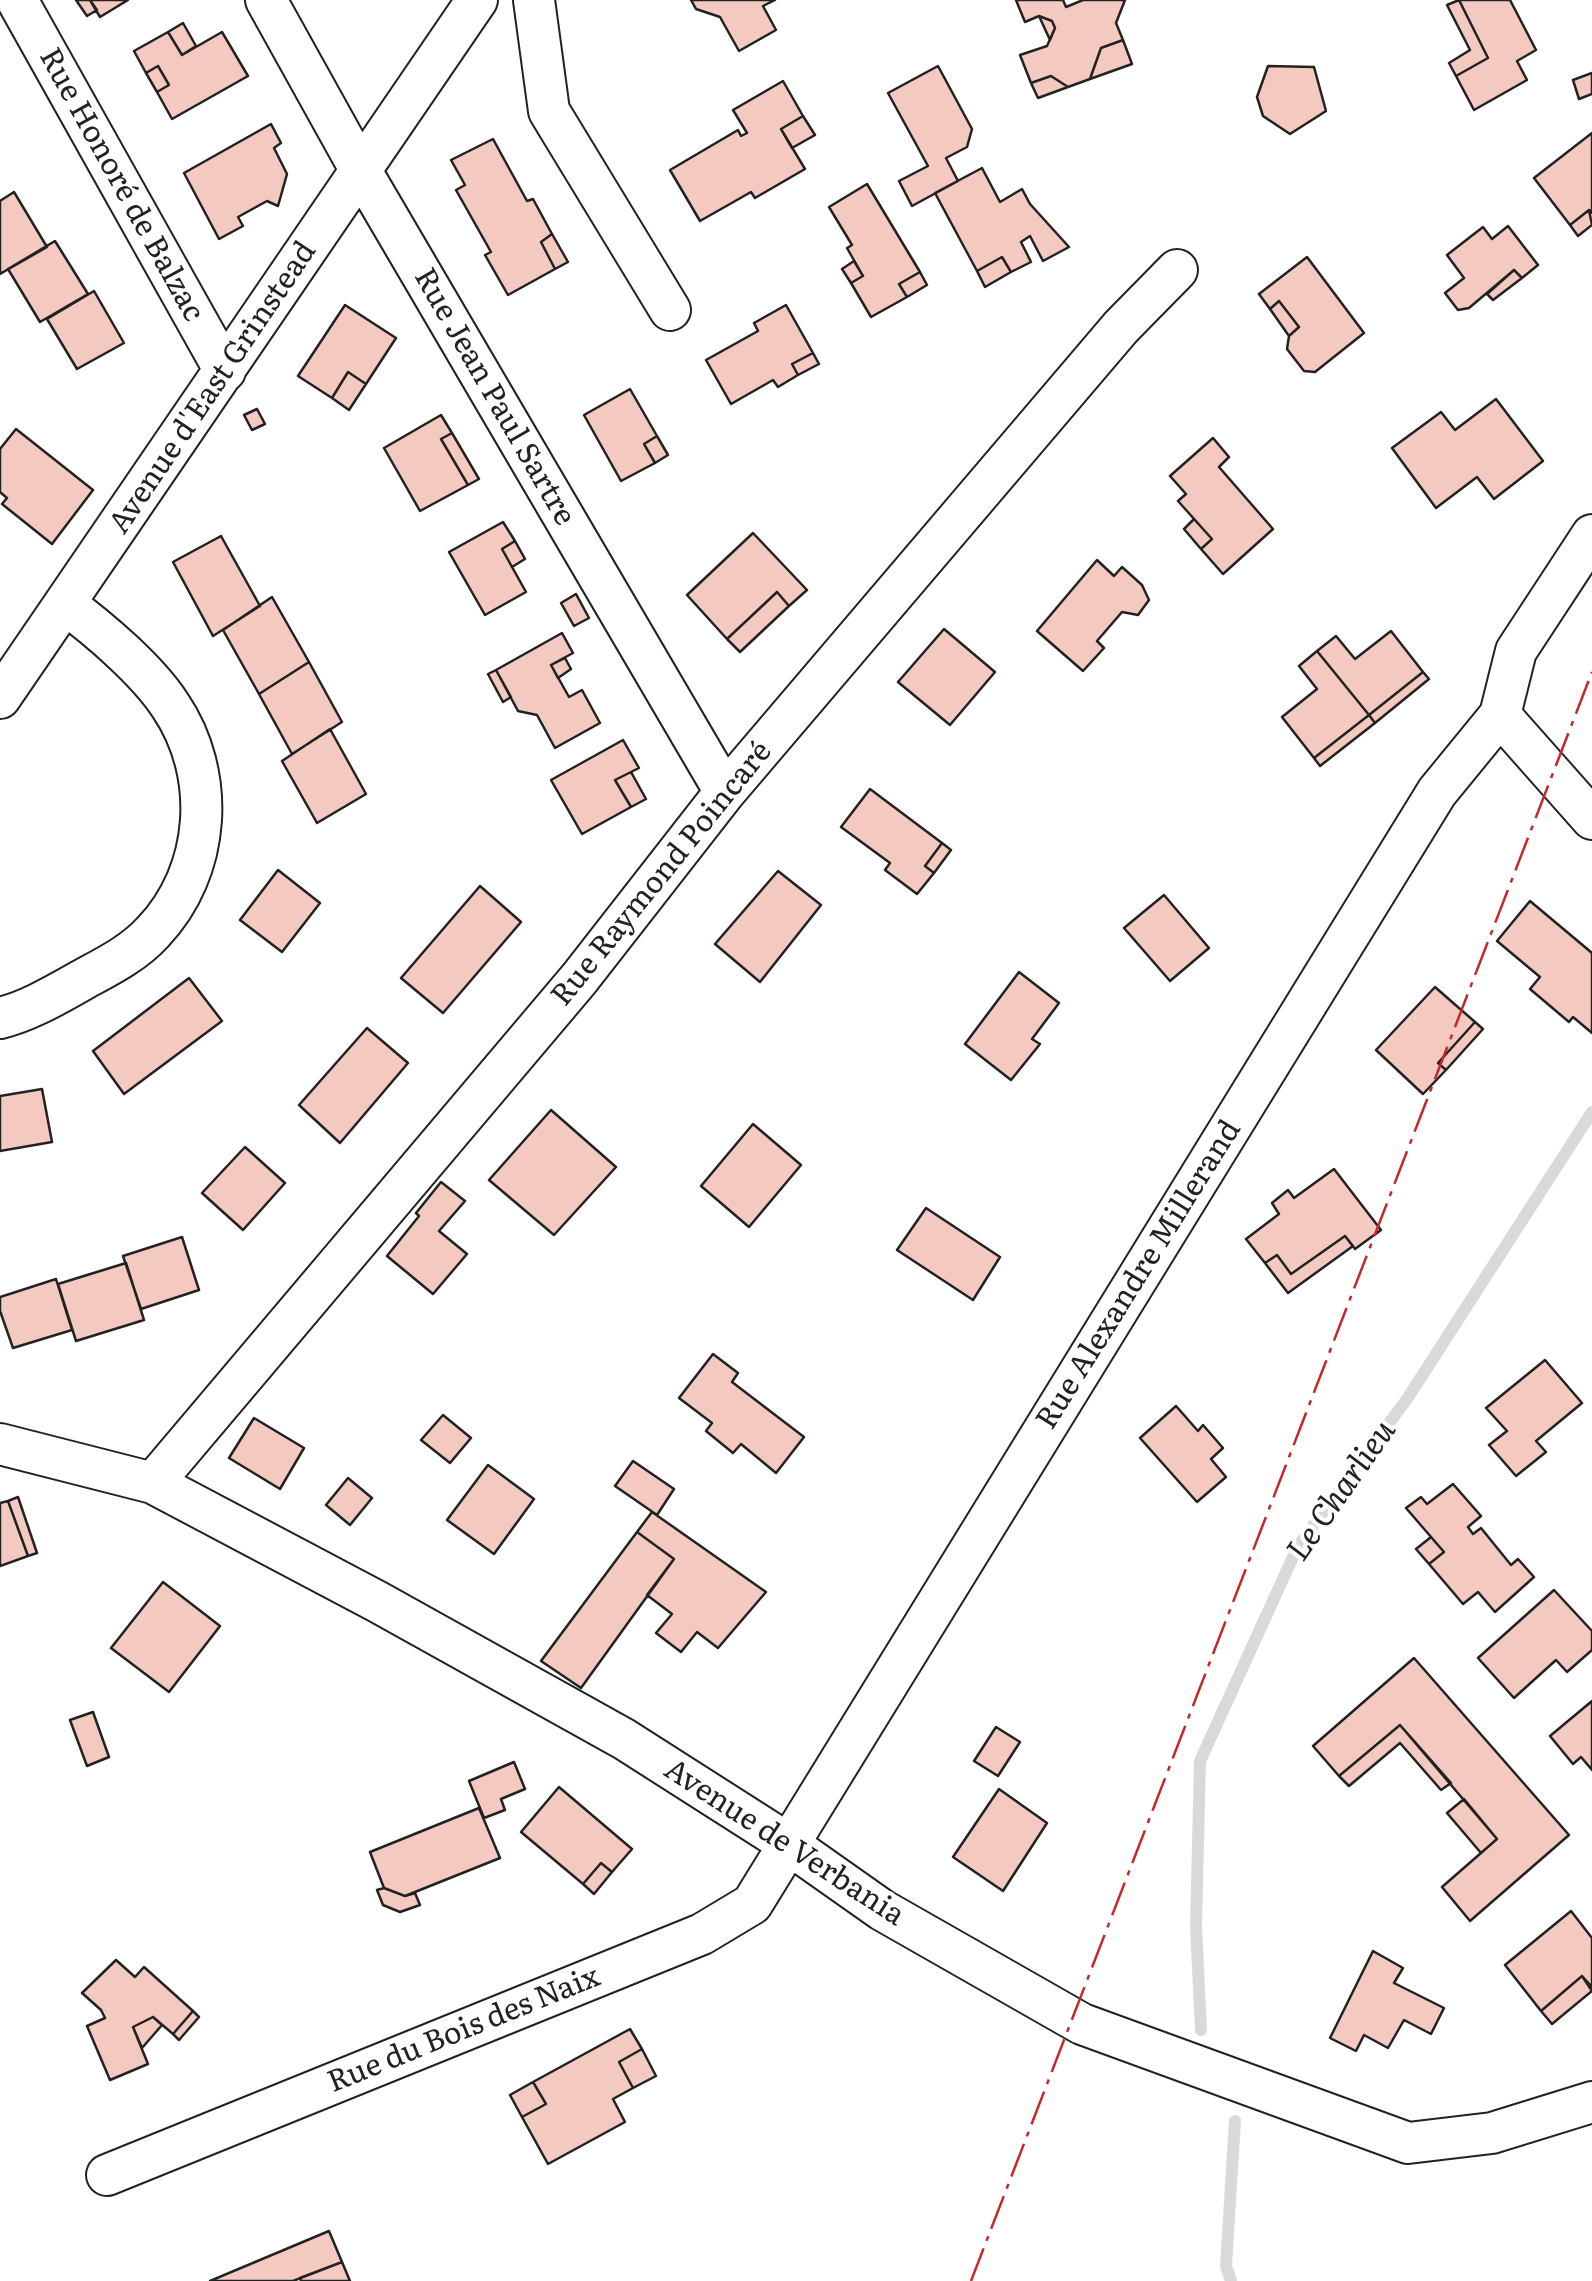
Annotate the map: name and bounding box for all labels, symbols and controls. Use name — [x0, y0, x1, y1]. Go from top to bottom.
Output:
street label: Rue Honoré de Balzac — [31, 42, 211, 328]
street label: Avenue d'East Grinstead — [102, 235, 324, 541]
street label: Rue Jean Paul Sartre — [406, 262, 582, 532]
street label: Rue Raymond Poincaré — [544, 734, 780, 1014]
street label: Rue Alexandre Millerand — [1029, 1114, 1249, 1436]
water label: Le Charlieu — [1280, 1413, 1404, 1569]
street label: Avenue de Verbania — [657, 1752, 911, 1934]
street label: Rue du Bois des Naix — [323, 1959, 605, 2101]

